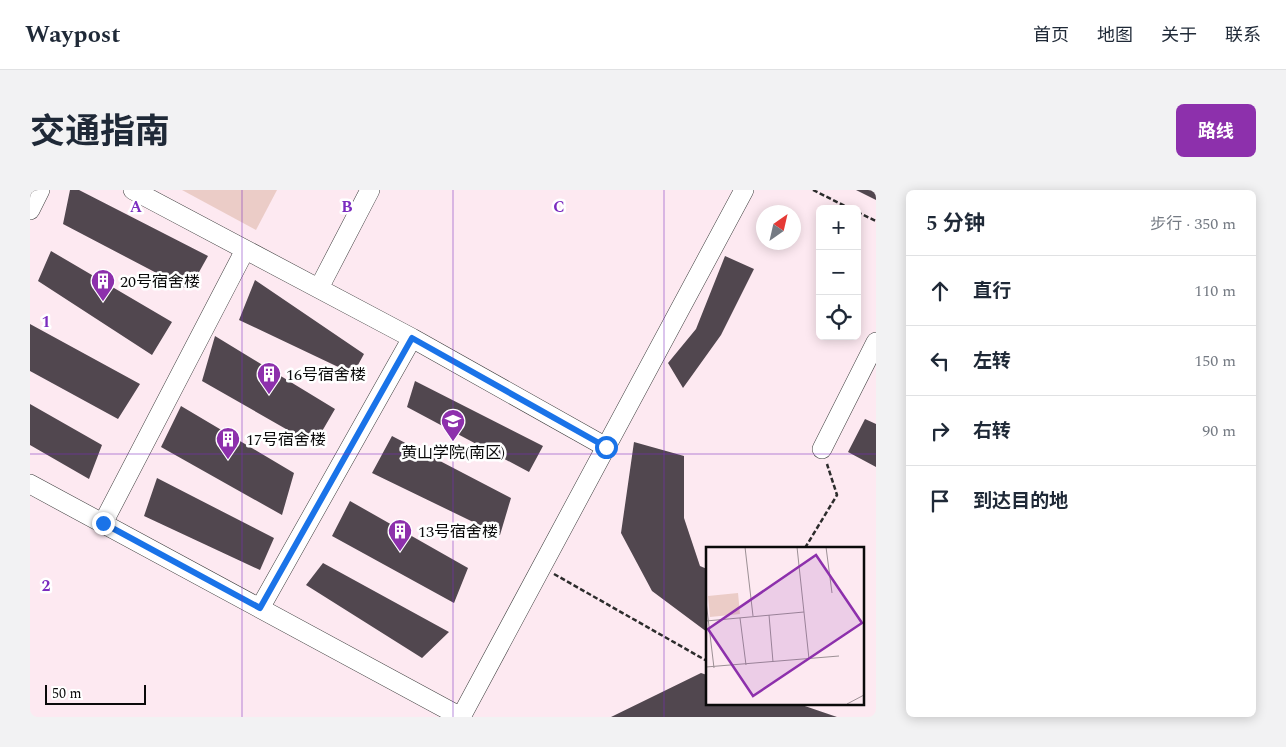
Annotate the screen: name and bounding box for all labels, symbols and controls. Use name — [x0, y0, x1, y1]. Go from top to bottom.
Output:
text: Waypost — [25, 17, 121, 53]
text: 首页 — [1033, 22, 1069, 49]
text: 地图 — [1097, 22, 1133, 49]
text: 关于 — [1161, 22, 1197, 49]
text: 联系 — [1225, 22, 1261, 49]
button: 路线 — [1176, 104, 1256, 157]
text: 交通指南 — [30, 106, 170, 159]
text: A — [130, 195, 143, 219]
text: B — [341, 195, 353, 219]
text: C — [553, 195, 565, 219]
north arrow — [756, 205, 801, 250]
map controls — [816, 205, 861, 340]
button: + — [816, 205, 861, 250]
text: 5 分钟 — [926, 208, 985, 240]
text: 步行 · 350 m — [1150, 212, 1236, 236]
button: − — [816, 250, 861, 295]
building icon: 20号宿舍楼 — [90, 268, 116, 302]
place label: 20号宿舍楼 — [120, 270, 200, 294]
icon: ahead — [926, 277, 954, 305]
text: 直行 — [973, 277, 1011, 306]
text: 110 m — [1194, 279, 1236, 303]
button: locate — [816, 295, 861, 340]
text: 1 — [42, 310, 50, 334]
icon: left — [926, 347, 954, 375]
text: 左转 — [973, 347, 1011, 376]
text: 150 m — [1194, 349, 1236, 373]
building icon: 16号宿舍楼 — [256, 361, 282, 395]
place label: 16号宿舍楼 — [286, 363, 366, 387]
school or university icon: 黄山学院(南区) — [440, 408, 466, 442]
icon: right — [926, 417, 954, 445]
text: 右转 — [973, 417, 1011, 446]
text: 90 m — [1202, 419, 1236, 443]
building icon: 17号宿舍楼 — [215, 426, 241, 460]
place label: 17号宿舍楼 — [246, 428, 326, 452]
route start — [595, 436, 618, 459]
place label: 黄山学院(南区) — [401, 441, 505, 465]
icon: arrive — [926, 487, 954, 515]
text: 到达目的地 — [973, 487, 1068, 516]
route end — [92, 512, 115, 535]
building icon: 13号宿舍楼 — [387, 518, 413, 552]
place label: 13号宿舍楼 — [418, 520, 498, 544]
inset map — [706, 547, 864, 704]
text: 2 — [42, 574, 51, 598]
scale bar — [45, 682, 146, 705]
text: 50 m — [52, 683, 82, 704]

